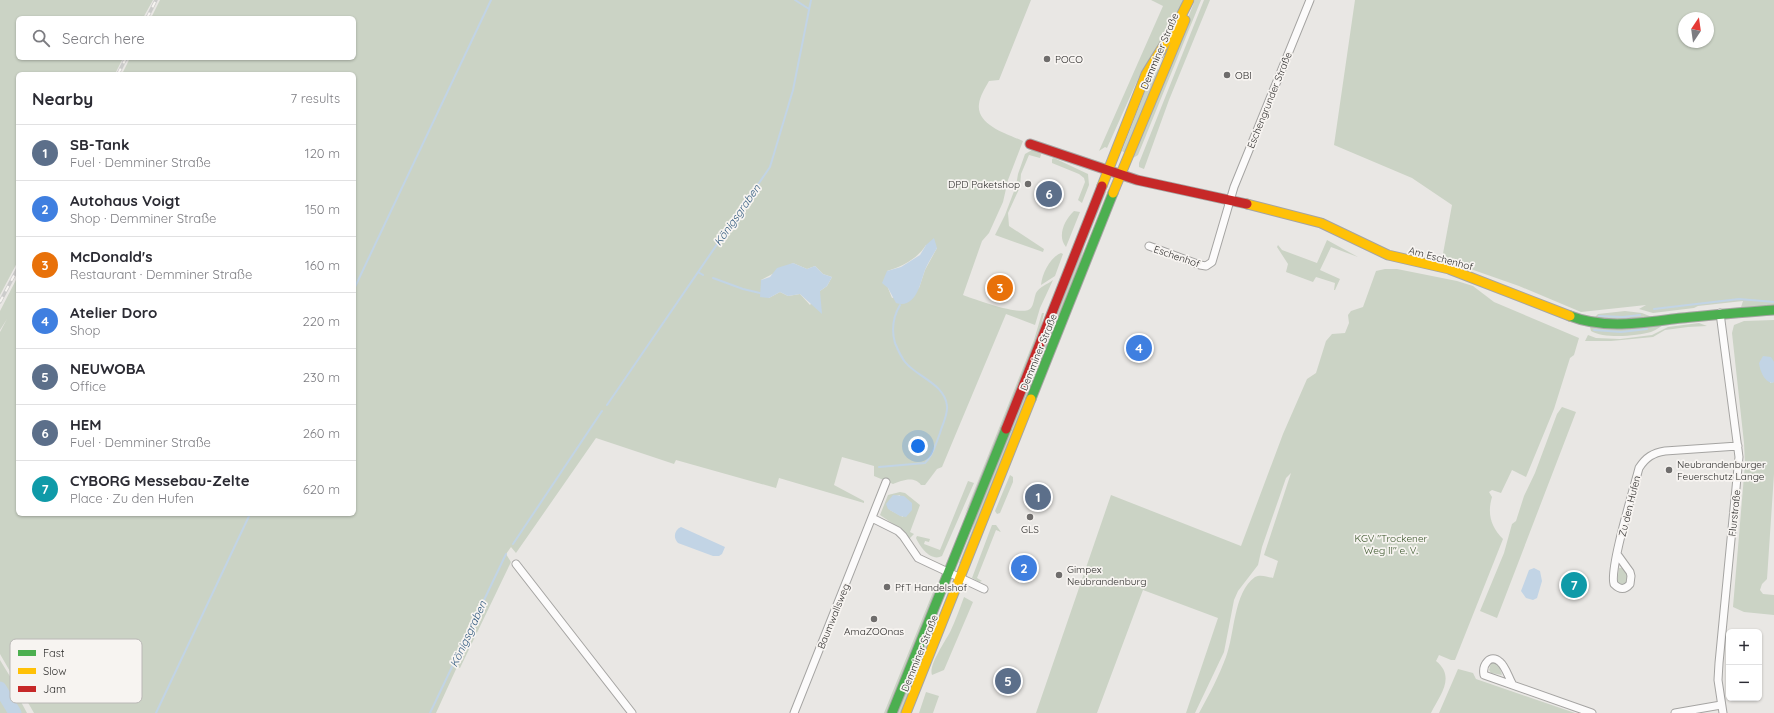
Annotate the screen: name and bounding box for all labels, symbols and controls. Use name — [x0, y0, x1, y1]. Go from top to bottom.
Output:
street label: Demminer Straße — [1137, 11, 1182, 91]
north arrow — [1678, 12, 1714, 48]
search box — [16, 16, 356, 60]
icon: search — [30, 27, 52, 49]
text: Search here — [62, 29, 145, 48]
street label: Eschengrunder Straße — [1244, 50, 1295, 150]
place label: POCO — [1055, 53, 1083, 66]
marker: POCO — [1042, 54, 1052, 64]
place label: OBI — [1235, 69, 1252, 82]
marker: OBI — [1222, 70, 1232, 80]
text: Nearby — [32, 88, 93, 109]
text: 7 results — [291, 90, 340, 106]
text: SB-Tank — [70, 135, 130, 154]
text: 1 — [42, 145, 48, 161]
text: 120 m — [305, 145, 340, 161]
text: Fuel · Demminer Straße — [70, 154, 211, 170]
place label: DPD Paketshop — [948, 178, 1020, 191]
marker: DPD Paketshop — [1023, 179, 1033, 189]
pin: 6 — [1036, 179, 1062, 209]
water label: Königsgraben — [711, 181, 764, 248]
text: Autohaus Voigt — [70, 191, 180, 210]
text: 2 — [41, 201, 49, 217]
text: 150 m — [305, 201, 340, 217]
text: Shop · Demminer Straße — [70, 210, 216, 226]
street label: Eschenhof — [1152, 243, 1202, 271]
street label: Am Eschenhof — [1407, 244, 1475, 273]
text: McDonald's — [70, 247, 152, 266]
text: 3 — [42, 257, 48, 273]
text: 160 m — [305, 257, 340, 273]
text: Restaurant · Demminer Straße — [70, 266, 252, 282]
pin: 3 — [987, 273, 1013, 303]
text: Atelier Doro — [70, 303, 157, 322]
street label: Demminer Straße — [1017, 312, 1060, 393]
text: 4 — [41, 313, 49, 329]
text: 220 m — [302, 313, 340, 329]
text: Shop — [70, 322, 100, 338]
pin: 4 — [1126, 333, 1152, 363]
text: NEUWOBA — [70, 359, 145, 378]
text: 5 — [41, 369, 49, 385]
text: 230 m — [303, 369, 340, 385]
text: Office — [70, 378, 106, 394]
text: HEM — [70, 415, 102, 434]
text: 6 — [41, 425, 49, 441]
text: 260 m — [303, 425, 340, 441]
text: Fuel · Demminer Straße — [70, 434, 211, 450]
your location — [908, 436, 928, 456]
place label: Neubrandenburger Feuerschutz Lange — [1677, 458, 1766, 483]
marker: Neubrandenburger Feuerschutz Lange — [1664, 465, 1674, 475]
text: CYBORG Messebau-Zelte — [70, 471, 250, 490]
street label: Zu den Hufen — [1616, 474, 1643, 538]
text: 7 — [41, 481, 49, 497]
text: 620 m — [303, 481, 340, 497]
pin: 1 — [1025, 482, 1051, 512]
street label: Flurstraße — [1726, 489, 1743, 537]
text: Place · Zu den Hufen — [70, 490, 194, 506]
marker: GLS — [1025, 512, 1035, 522]
place label: GLS — [1021, 523, 1039, 536]
park label: KGV "Trockener Weg II" e. V. — [1355, 532, 1428, 557]
pin: 2 — [1011, 553, 1037, 583]
place label: Gimpex Neubrandenburg — [1067, 563, 1146, 588]
marker: Gimpex Neubrandenburg — [1054, 570, 1064, 580]
pin: 7 — [1561, 570, 1587, 600]
place label: PfT Handelshof — [895, 581, 967, 594]
street label: Baumwallsweg — [814, 582, 853, 651]
marker: PfT Handelshof — [882, 582, 892, 592]
water label: Königsgraben — [447, 598, 490, 669]
street label: Demminer Straße — [898, 613, 941, 694]
marker: AmaZOOnas — [869, 614, 879, 624]
place label: AmaZOOnas — [844, 625, 904, 638]
map controls — [1726, 629, 1762, 701]
button: + — [1726, 629, 1762, 665]
legend — [10, 639, 142, 703]
text: Fast — [43, 646, 65, 660]
text: Slow — [43, 664, 67, 678]
button: − — [1726, 665, 1762, 701]
pin: 5 — [995, 666, 1021, 696]
text: Jam — [43, 682, 66, 696]

